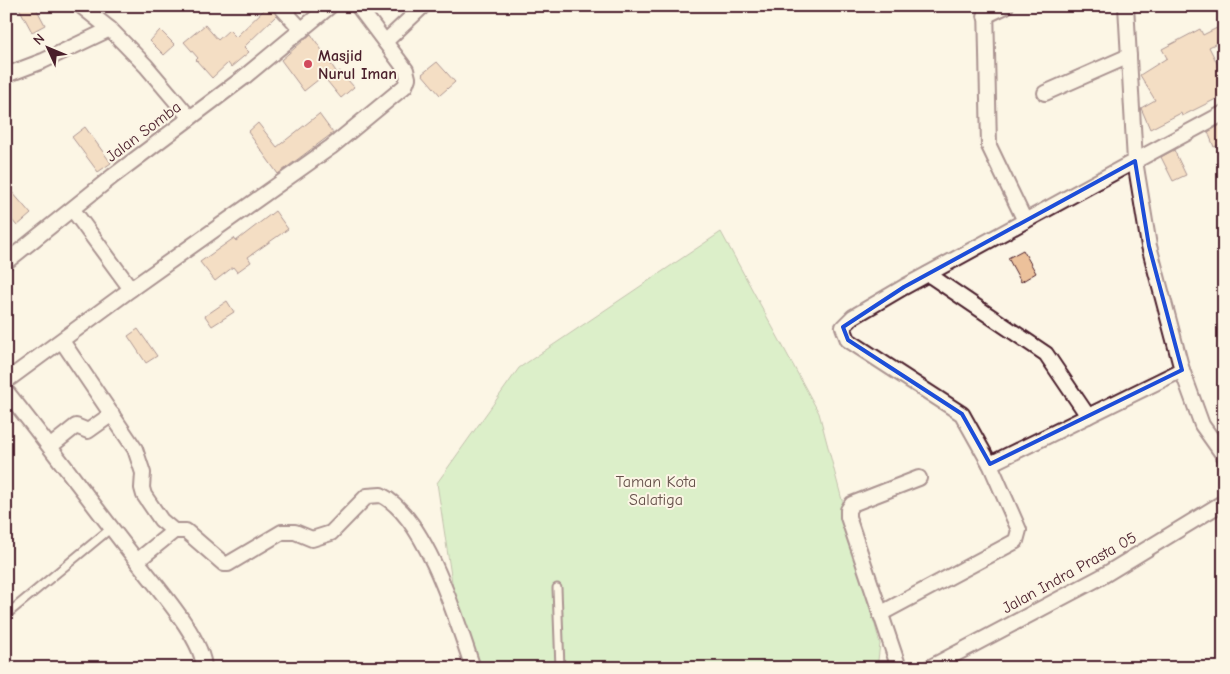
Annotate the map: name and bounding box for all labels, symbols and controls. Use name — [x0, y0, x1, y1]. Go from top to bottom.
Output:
north arrow — [22, 22, 72, 72]
text: N — [30, 30, 48, 49]
place label: Masjid Nurul Iman — [318, 47, 397, 83]
marker: Masjid Nurul Iman — [302, 58, 314, 70]
street label: Jalan Somba — [103, 98, 185, 166]
park label: Taman Kota Salatiga — [616, 473, 696, 509]
street label: Jalan Indra Prasta 05 — [999, 528, 1140, 617]

